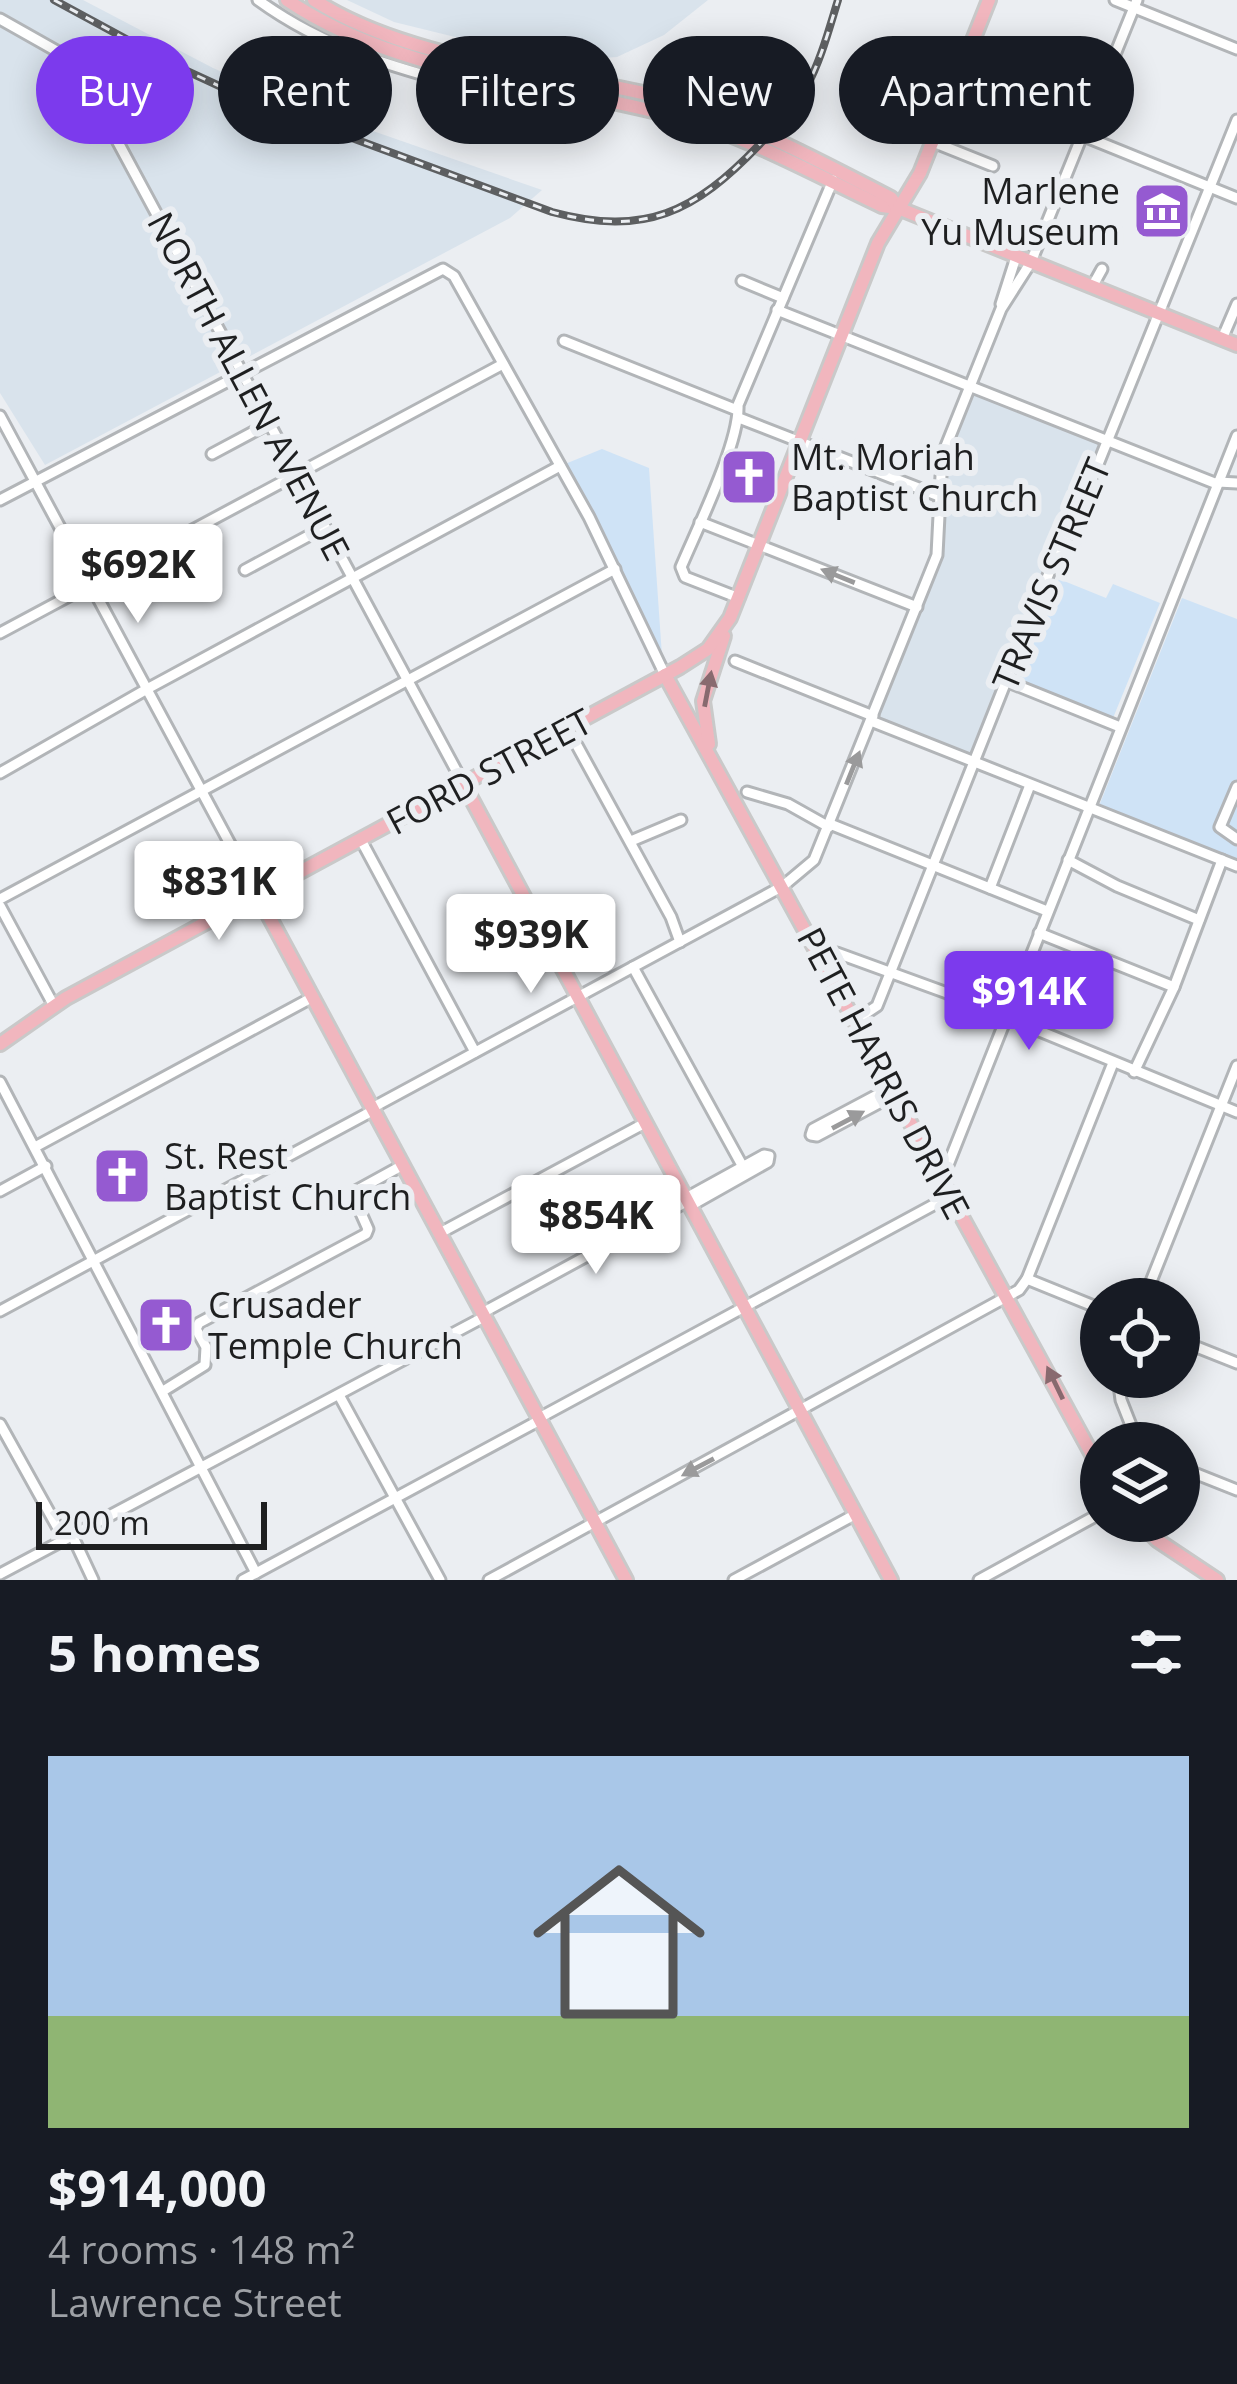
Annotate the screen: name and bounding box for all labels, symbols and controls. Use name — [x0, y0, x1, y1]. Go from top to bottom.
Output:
chip: Buy — [36, 36, 194, 144]
chip: Rent — [218, 36, 392, 144]
chip: Filters — [416, 36, 619, 144]
chip: New — [643, 36, 815, 144]
chip: Apartment — [839, 36, 1134, 144]
place label: Marlene Yu Museum — [921, 166, 1120, 256]
museum icon: Marlene Yu Museum — [1131, 180, 1193, 242]
street label: NORTH ALLEN AVENUE — [136, 203, 362, 569]
place label: Mt. Moriah Baptist Church — [791, 432, 1038, 522]
church icon: Mt. Moriah Baptist Church — [718, 446, 780, 508]
street label: TRAVIS STREET — [980, 451, 1122, 697]
pin: $692K — [54, 524, 222, 626]
text: $692K — [80, 536, 196, 589]
one-way arrow — [820, 566, 856, 585]
one-way arrow — [699, 670, 718, 708]
street label: FORD STREET — [378, 696, 600, 846]
one-way arrow — [844, 750, 863, 786]
pin: $831K — [135, 841, 303, 943]
text: $831K — [161, 853, 277, 906]
pin: $939K — [447, 894, 615, 996]
text: $939K — [473, 906, 589, 959]
street label: PETE HARRIS DRIVE — [786, 919, 982, 1227]
pin: $914K — [945, 951, 1113, 1053]
text: $914K — [971, 963, 1087, 1016]
one-way arrow — [831, 1110, 865, 1131]
place label: St. Rest Baptist Church — [164, 1131, 411, 1221]
church icon: St. Rest Baptist Church — [91, 1145, 153, 1207]
pin: $854K — [512, 1175, 680, 1277]
text: $854K — [538, 1187, 654, 1240]
map controls — [1080, 1278, 1200, 1542]
button: locate — [1080, 1278, 1200, 1398]
place label: Crusader Temple Church — [208, 1280, 463, 1370]
church icon: Crusader Temple Church — [135, 1294, 197, 1356]
one-way arrow — [1045, 1366, 1065, 1400]
button: layers — [1080, 1422, 1200, 1542]
one-way arrow — [681, 1456, 716, 1477]
scale bar — [36, 1496, 267, 1549]
text: 200 m — [54, 1500, 150, 1545]
text: 5 homes — [48, 1617, 261, 1687]
icon: filters — [1123, 1619, 1189, 1685]
icon: home — [511, 1834, 727, 2050]
text: $914,000 — [48, 2152, 267, 2222]
text: 4 rooms · 148 m² — [48, 2222, 355, 2275]
text: Lawrence Street — [48, 2275, 342, 2328]

